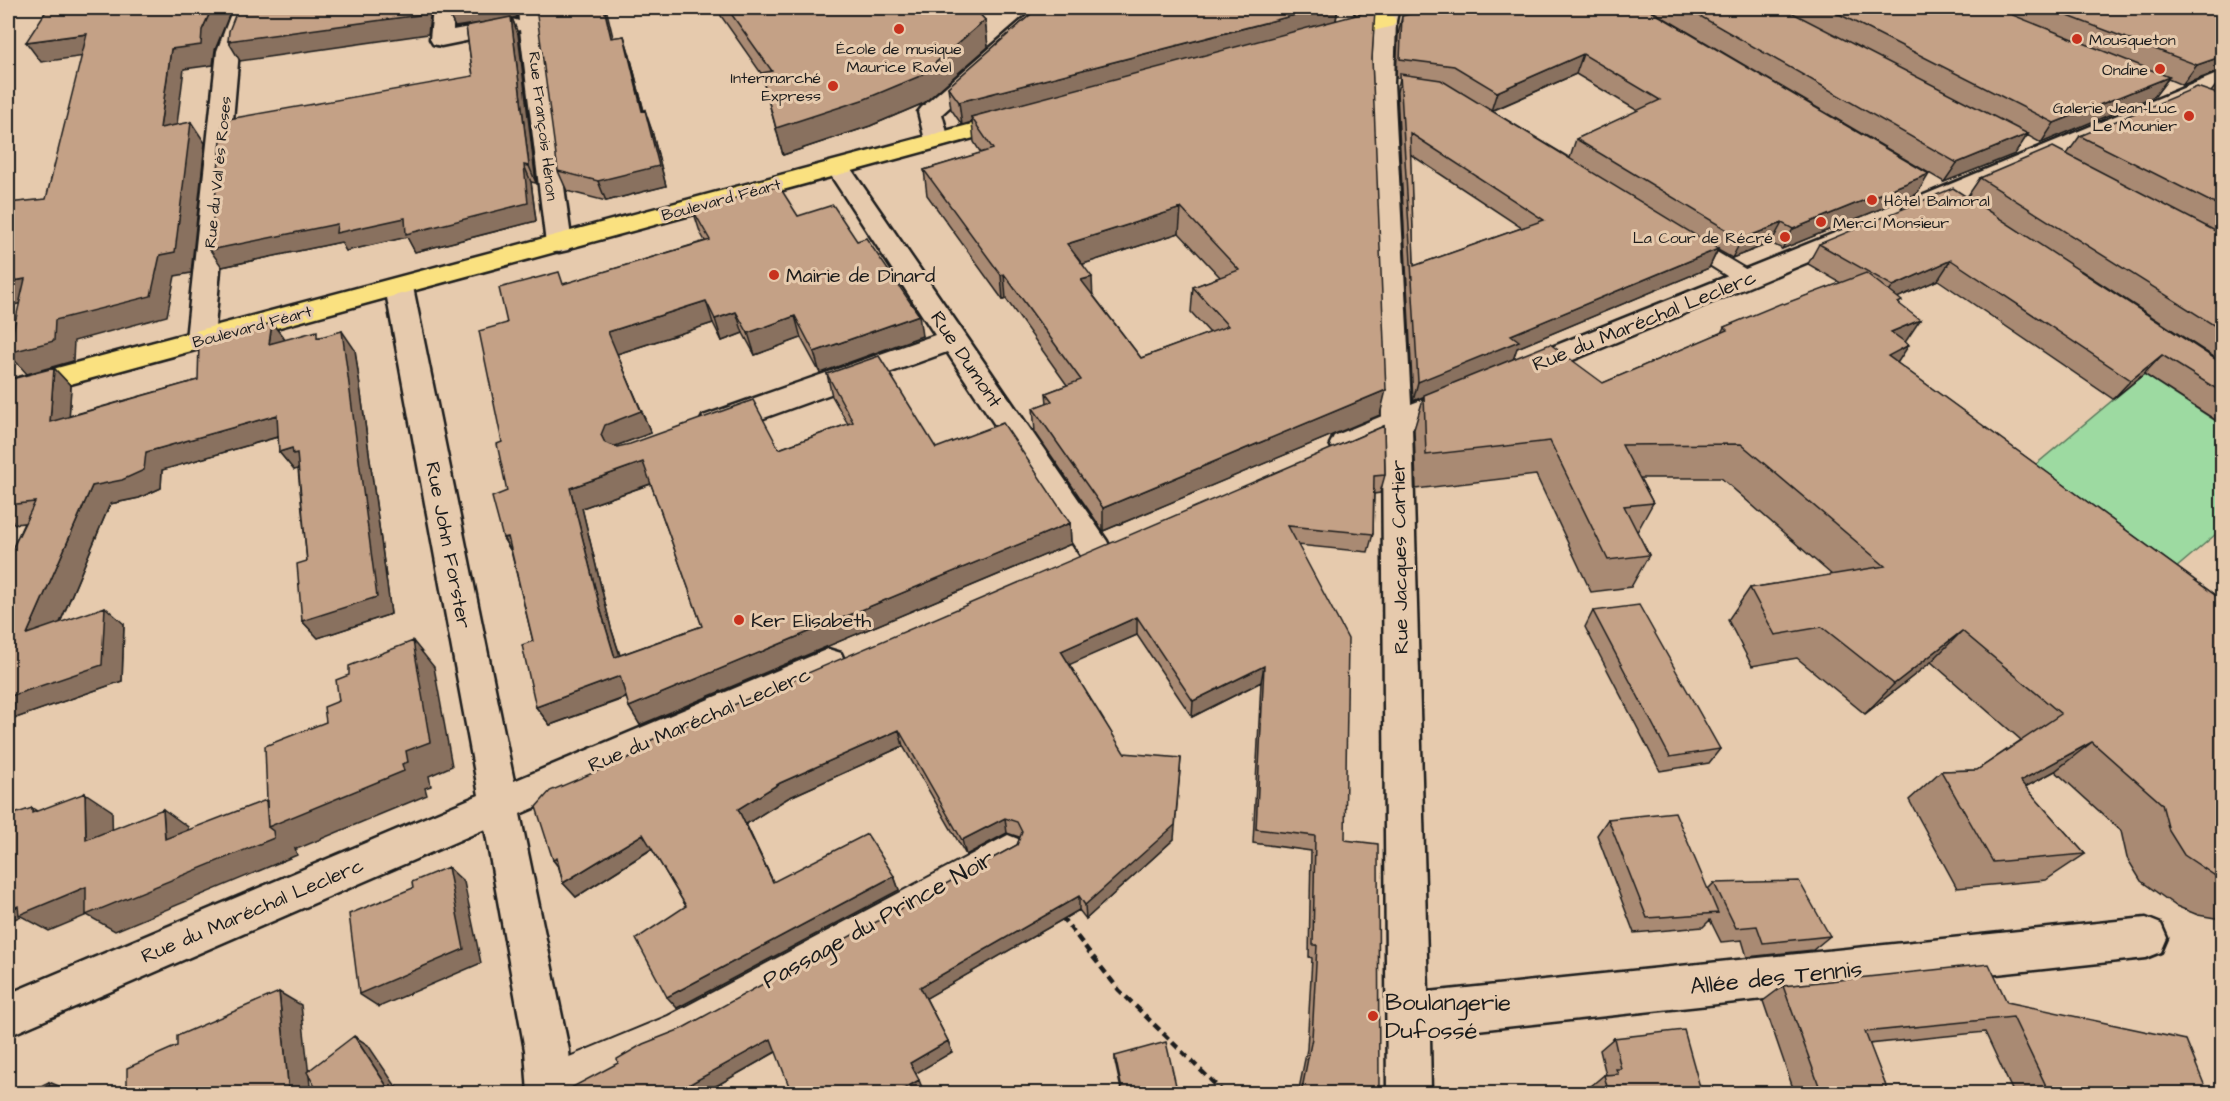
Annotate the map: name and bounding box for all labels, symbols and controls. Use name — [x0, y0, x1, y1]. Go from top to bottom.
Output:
marker: École de musique Maurice Ravel — [892, 22, 906, 36]
place label: Mousqueton — [2089, 29, 2176, 51]
marker: Mousqueton — [2070, 32, 2084, 46]
place label: École de musique Maurice Ravel — [836, 38, 962, 78]
street label: Rue François Hénon — [523, 50, 563, 202]
place label: Ondine — [2102, 59, 2148, 81]
marker: Ondine — [2153, 62, 2167, 76]
place label: Intermarché Express — [731, 67, 821, 107]
marker: Intermarché Express — [826, 79, 840, 93]
street label: Rue du Val ès Roses — [199, 95, 237, 249]
place label: Galerie Jean-Luc Le Mounier — [2053, 97, 2177, 137]
marker: Galerie Jean-Luc Le Mounier — [2182, 109, 2196, 123]
street label: Boulevard Féart — [659, 173, 784, 226]
place label: Hôtel Balmoral — [1884, 190, 1990, 212]
marker: Hôtel Balmoral — [1865, 193, 1879, 207]
place label: Merci Monsieur — [1833, 212, 1949, 234]
marker: Merci Monsieur — [1814, 215, 1828, 229]
place label: La Cour de Récré — [1633, 227, 1773, 249]
marker: La Cour de Récré — [1778, 230, 1792, 244]
place label: Mairie de Dinard — [786, 262, 935, 290]
street label: Rue du Maréchal Leclerc — [1528, 263, 1761, 379]
marker: Mairie de Dinard — [767, 268, 781, 282]
street label: Boulevard Féart — [190, 300, 315, 353]
street label: Rue Dumont — [923, 306, 1009, 414]
street label: Rue John Forster — [418, 460, 478, 631]
street label: Rue Jacques Cartier — [1384, 460, 1416, 654]
place label: Ker Elisabeth — [751, 607, 871, 635]
marker: Ker Elisabeth — [732, 613, 746, 627]
street label: Rue du Maréchal Leclerc — [584, 660, 815, 780]
street label: Passage du Prince Noir — [756, 842, 1001, 999]
street label: Rue du Maréchal Leclerc — [137, 851, 368, 971]
street label: Allée des Tennis — [1688, 952, 1864, 1004]
place label: Boulangerie Dufossé — [1385, 986, 1511, 1048]
marker: Boulangerie Dufossé — [1366, 1009, 1380, 1023]

